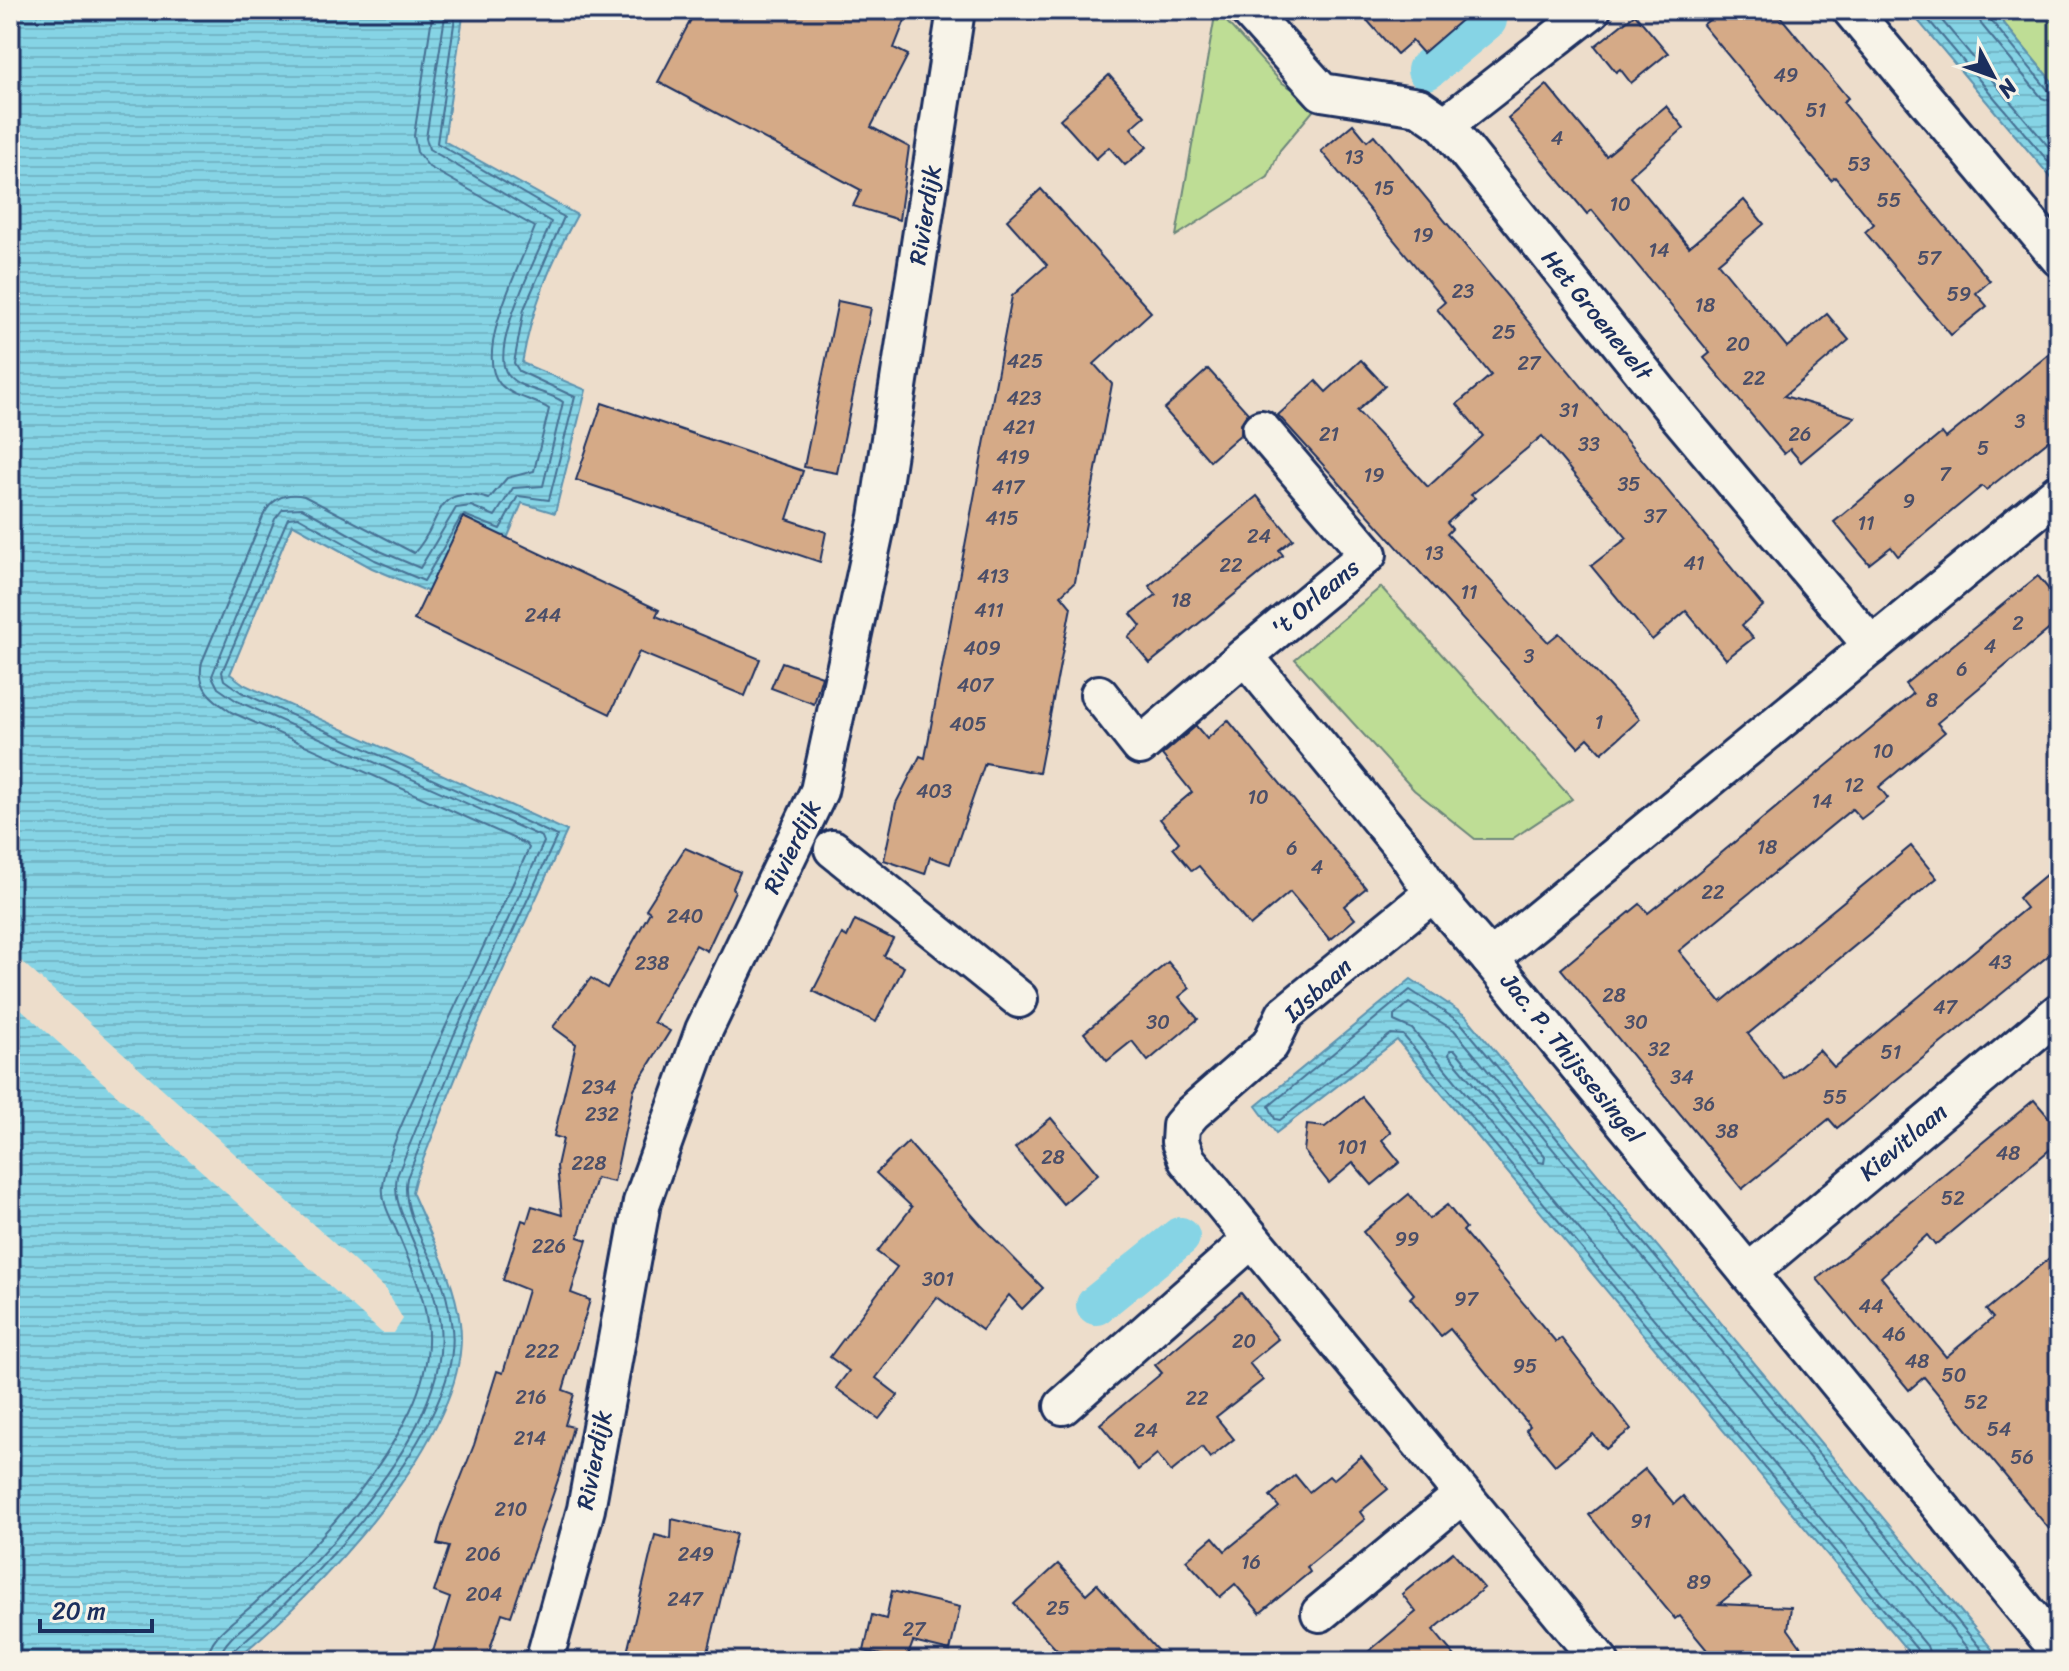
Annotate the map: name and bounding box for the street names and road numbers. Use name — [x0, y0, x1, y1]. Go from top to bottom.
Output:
street label: Rivierdijk — [896, 162, 954, 268]
street label: Het Groenevelt — [1530, 240, 1664, 391]
street label: 't Orleans — [1261, 548, 1369, 648]
street label: Rivierdijk — [751, 793, 833, 901]
street label: IJsbaan — [1273, 947, 1362, 1034]
street label: Jac. P. Thijssesingel — [1489, 962, 1655, 1154]
street label: Kievitlaan — [1849, 1092, 1957, 1192]
street label: Rivierdijk — [564, 1407, 624, 1513]

